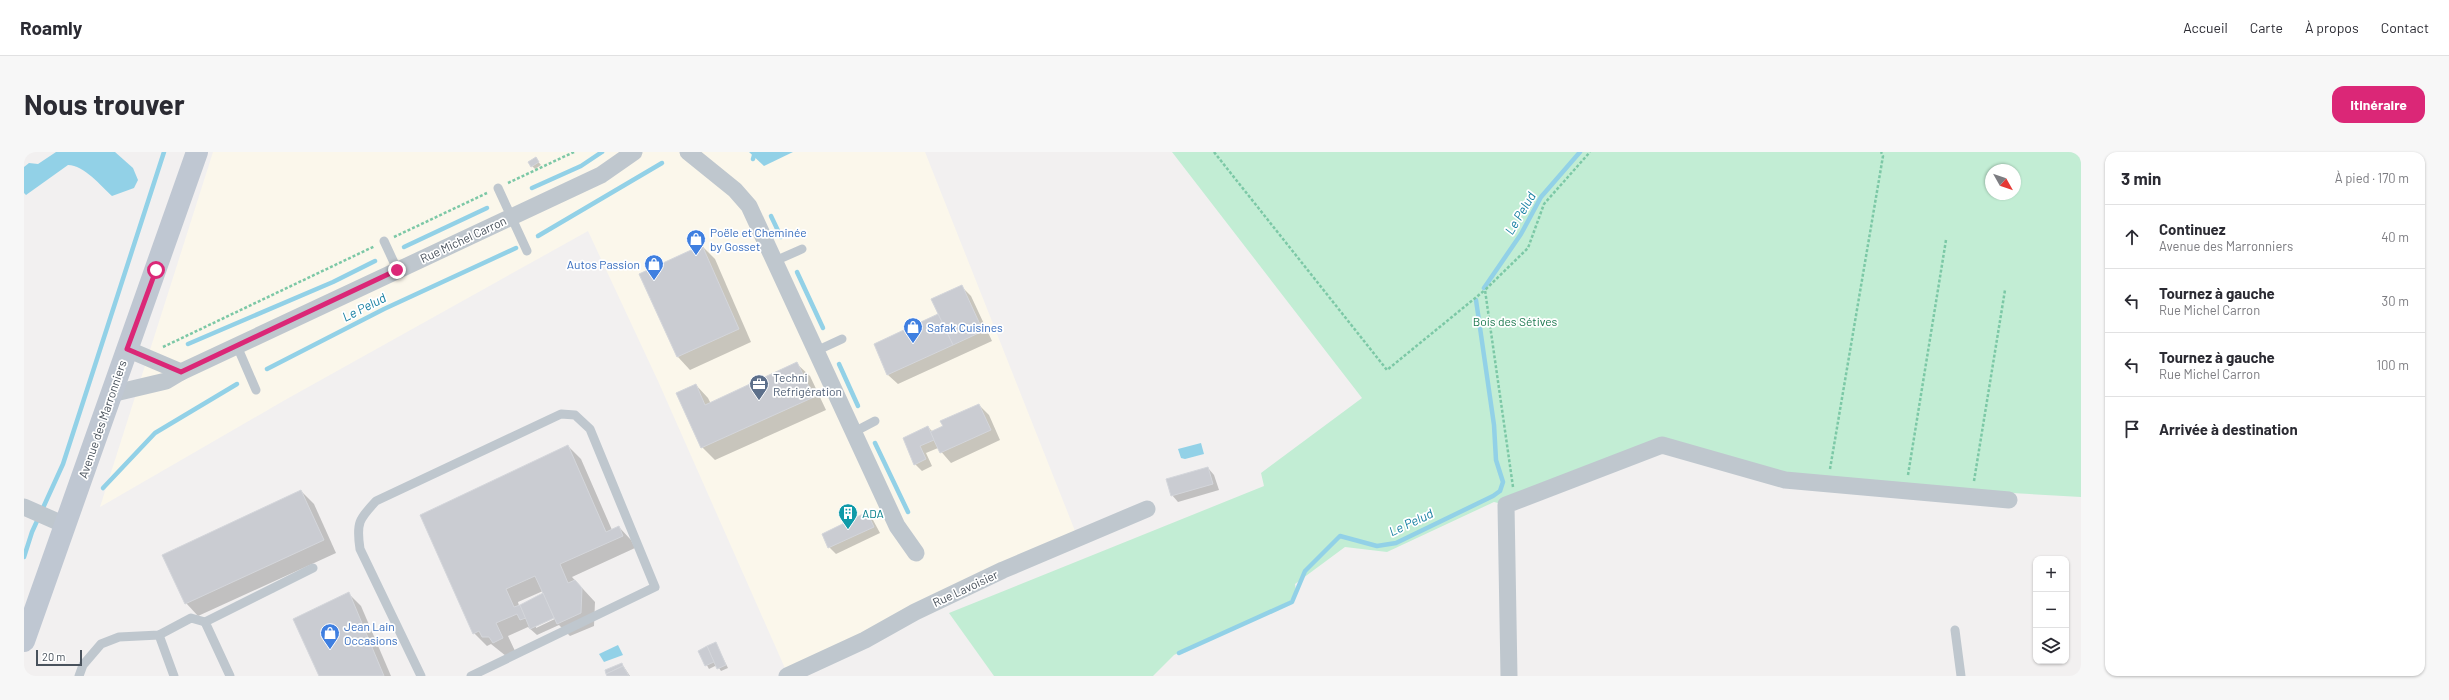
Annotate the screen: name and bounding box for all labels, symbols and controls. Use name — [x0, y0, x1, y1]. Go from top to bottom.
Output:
text: Roamly — [20, 16, 82, 39]
text: Accueil — [2183, 19, 2228, 36]
text: Carte — [2250, 19, 2283, 36]
text: À propos — [2305, 19, 2359, 36]
text: Contact — [2381, 19, 2429, 36]
button: Itinéraire — [2332, 86, 2425, 123]
text: Nous trouver — [24, 87, 185, 121]
north arrow — [1985, 164, 2021, 200]
text: 3 min — [2121, 168, 2161, 188]
text: À pied · 170 m — [2335, 170, 2409, 186]
water label: Le Pelud — [1501, 189, 1539, 237]
street label: Rue Michel Carron — [418, 213, 508, 265]
text: Continuez — [2159, 220, 2226, 238]
place label: Poële et Cheminée by Gosset — [710, 225, 807, 253]
icon: ahead — [2121, 226, 2143, 248]
shop icon: Poële et Cheminée by Gosset — [685, 228, 707, 256]
text: 40 m — [2381, 229, 2409, 245]
text: Avenue des Marronniers — [2159, 238, 2293, 254]
shop icon: Autos Passion — [643, 253, 665, 281]
place label: Autos Passion — [567, 257, 640, 271]
route start — [147, 261, 165, 279]
route end — [388, 261, 406, 279]
text: Tournez à gauche — [2159, 284, 2275, 302]
water label: Le Pelud — [339, 289, 389, 325]
icon: left — [2121, 290, 2143, 312]
text: 30 m — [2382, 293, 2409, 309]
text: Rue Michel Carron — [2159, 302, 2260, 318]
park label: Bois des Sétives — [1473, 314, 1558, 328]
shop icon: Safak Cuisines — [902, 316, 924, 344]
place label: Safak Cuisines — [927, 320, 1003, 334]
text: Tournez à gauche — [2159, 348, 2275, 366]
icon: left — [2121, 354, 2143, 376]
text: 100 m — [2376, 357, 2409, 373]
street label: Avenue des Marronniers — [75, 358, 129, 480]
text: Rue Michel Carron — [2159, 366, 2260, 382]
place label: Techni Refrigération — [773, 370, 842, 398]
office icon: Techni Refrigération — [748, 373, 770, 401]
icon: arrive — [2121, 418, 2143, 440]
text: Arrivée à destination — [2159, 420, 2298, 438]
building icon: ADA — [837, 502, 859, 530]
water label: Le Pelud — [1386, 505, 1436, 539]
place label: ADA — [862, 506, 884, 520]
map controls — [2033, 556, 2069, 664]
button: + — [2033, 556, 2069, 592]
street label: Rue Lavoisier — [930, 567, 1000, 609]
button: − — [2033, 592, 2069, 628]
place label: Jean Lain Occasions — [344, 619, 398, 647]
shop icon: Jean Lain Occasions — [319, 622, 341, 650]
button: layers — [2033, 628, 2069, 664]
scale bar — [36, 648, 82, 667]
text: 20 m — [42, 650, 65, 663]

